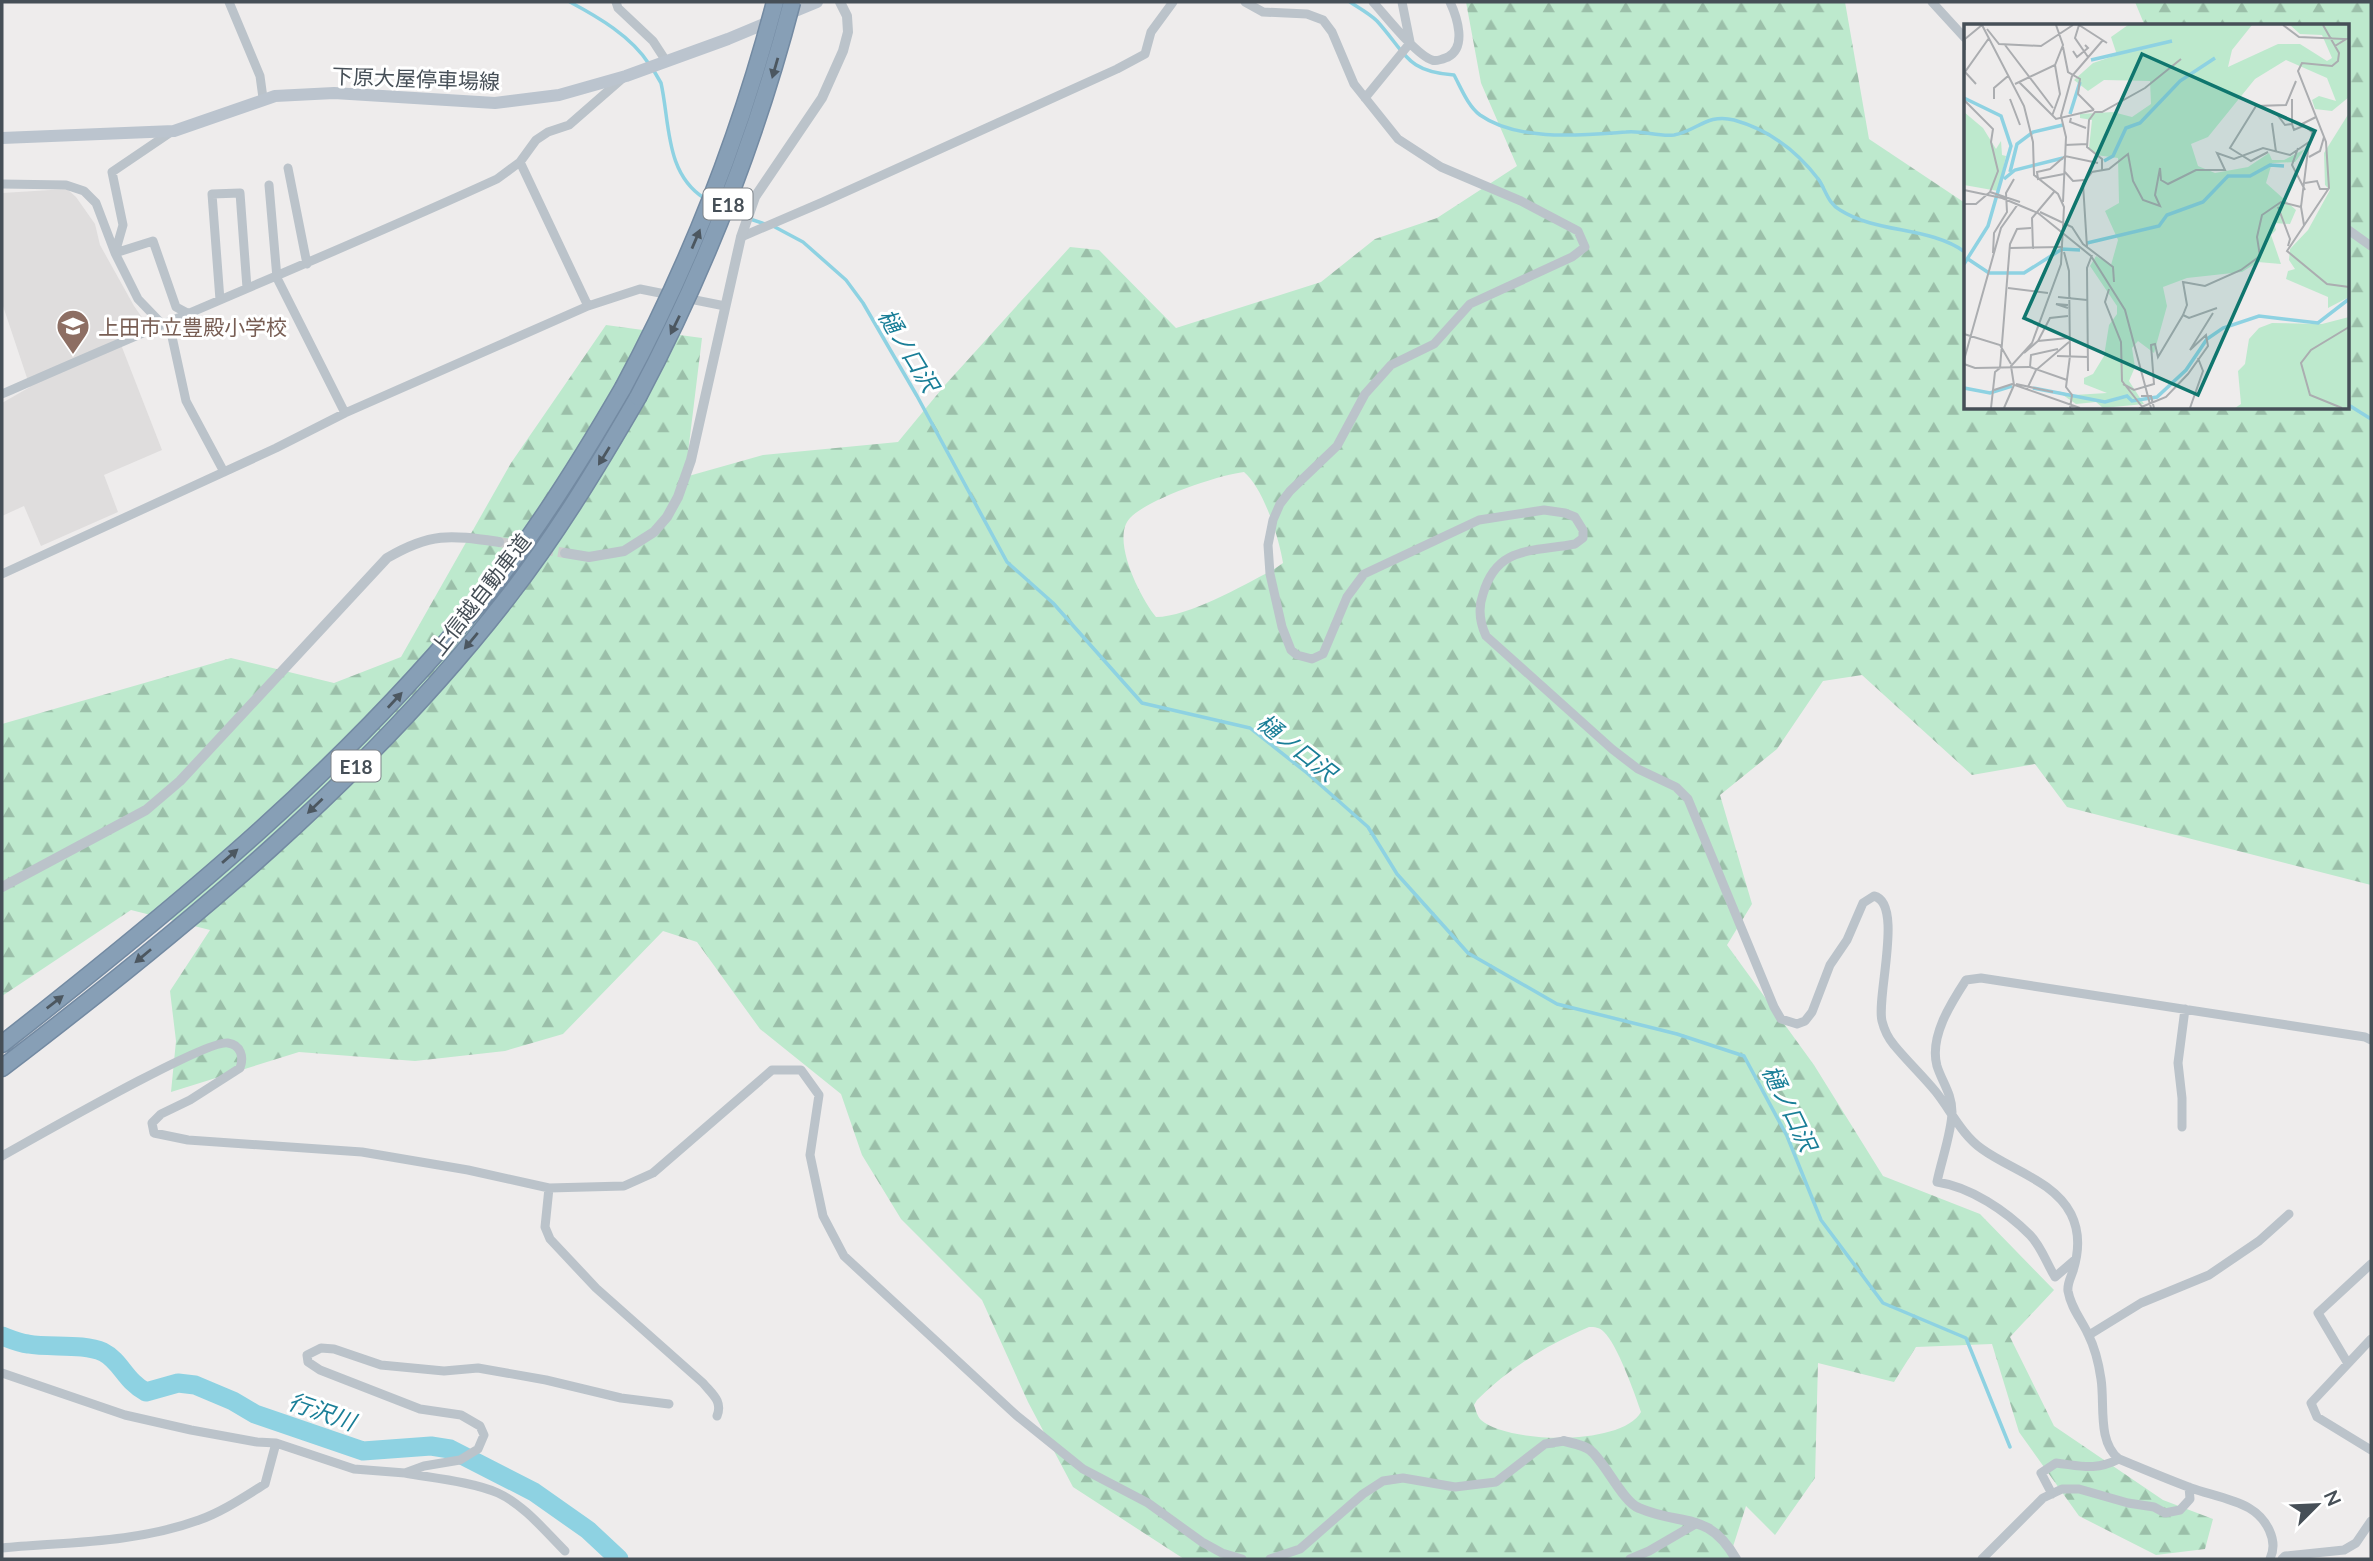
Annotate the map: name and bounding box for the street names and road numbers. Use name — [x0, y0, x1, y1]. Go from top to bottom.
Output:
street label: 下原大屋停車場線 — [332, 63, 500, 93]
road number: E18 — [704, 188, 752, 220]
street label: 上信越自動車道 — [425, 528, 535, 660]
road number: E18 — [332, 750, 380, 782]

